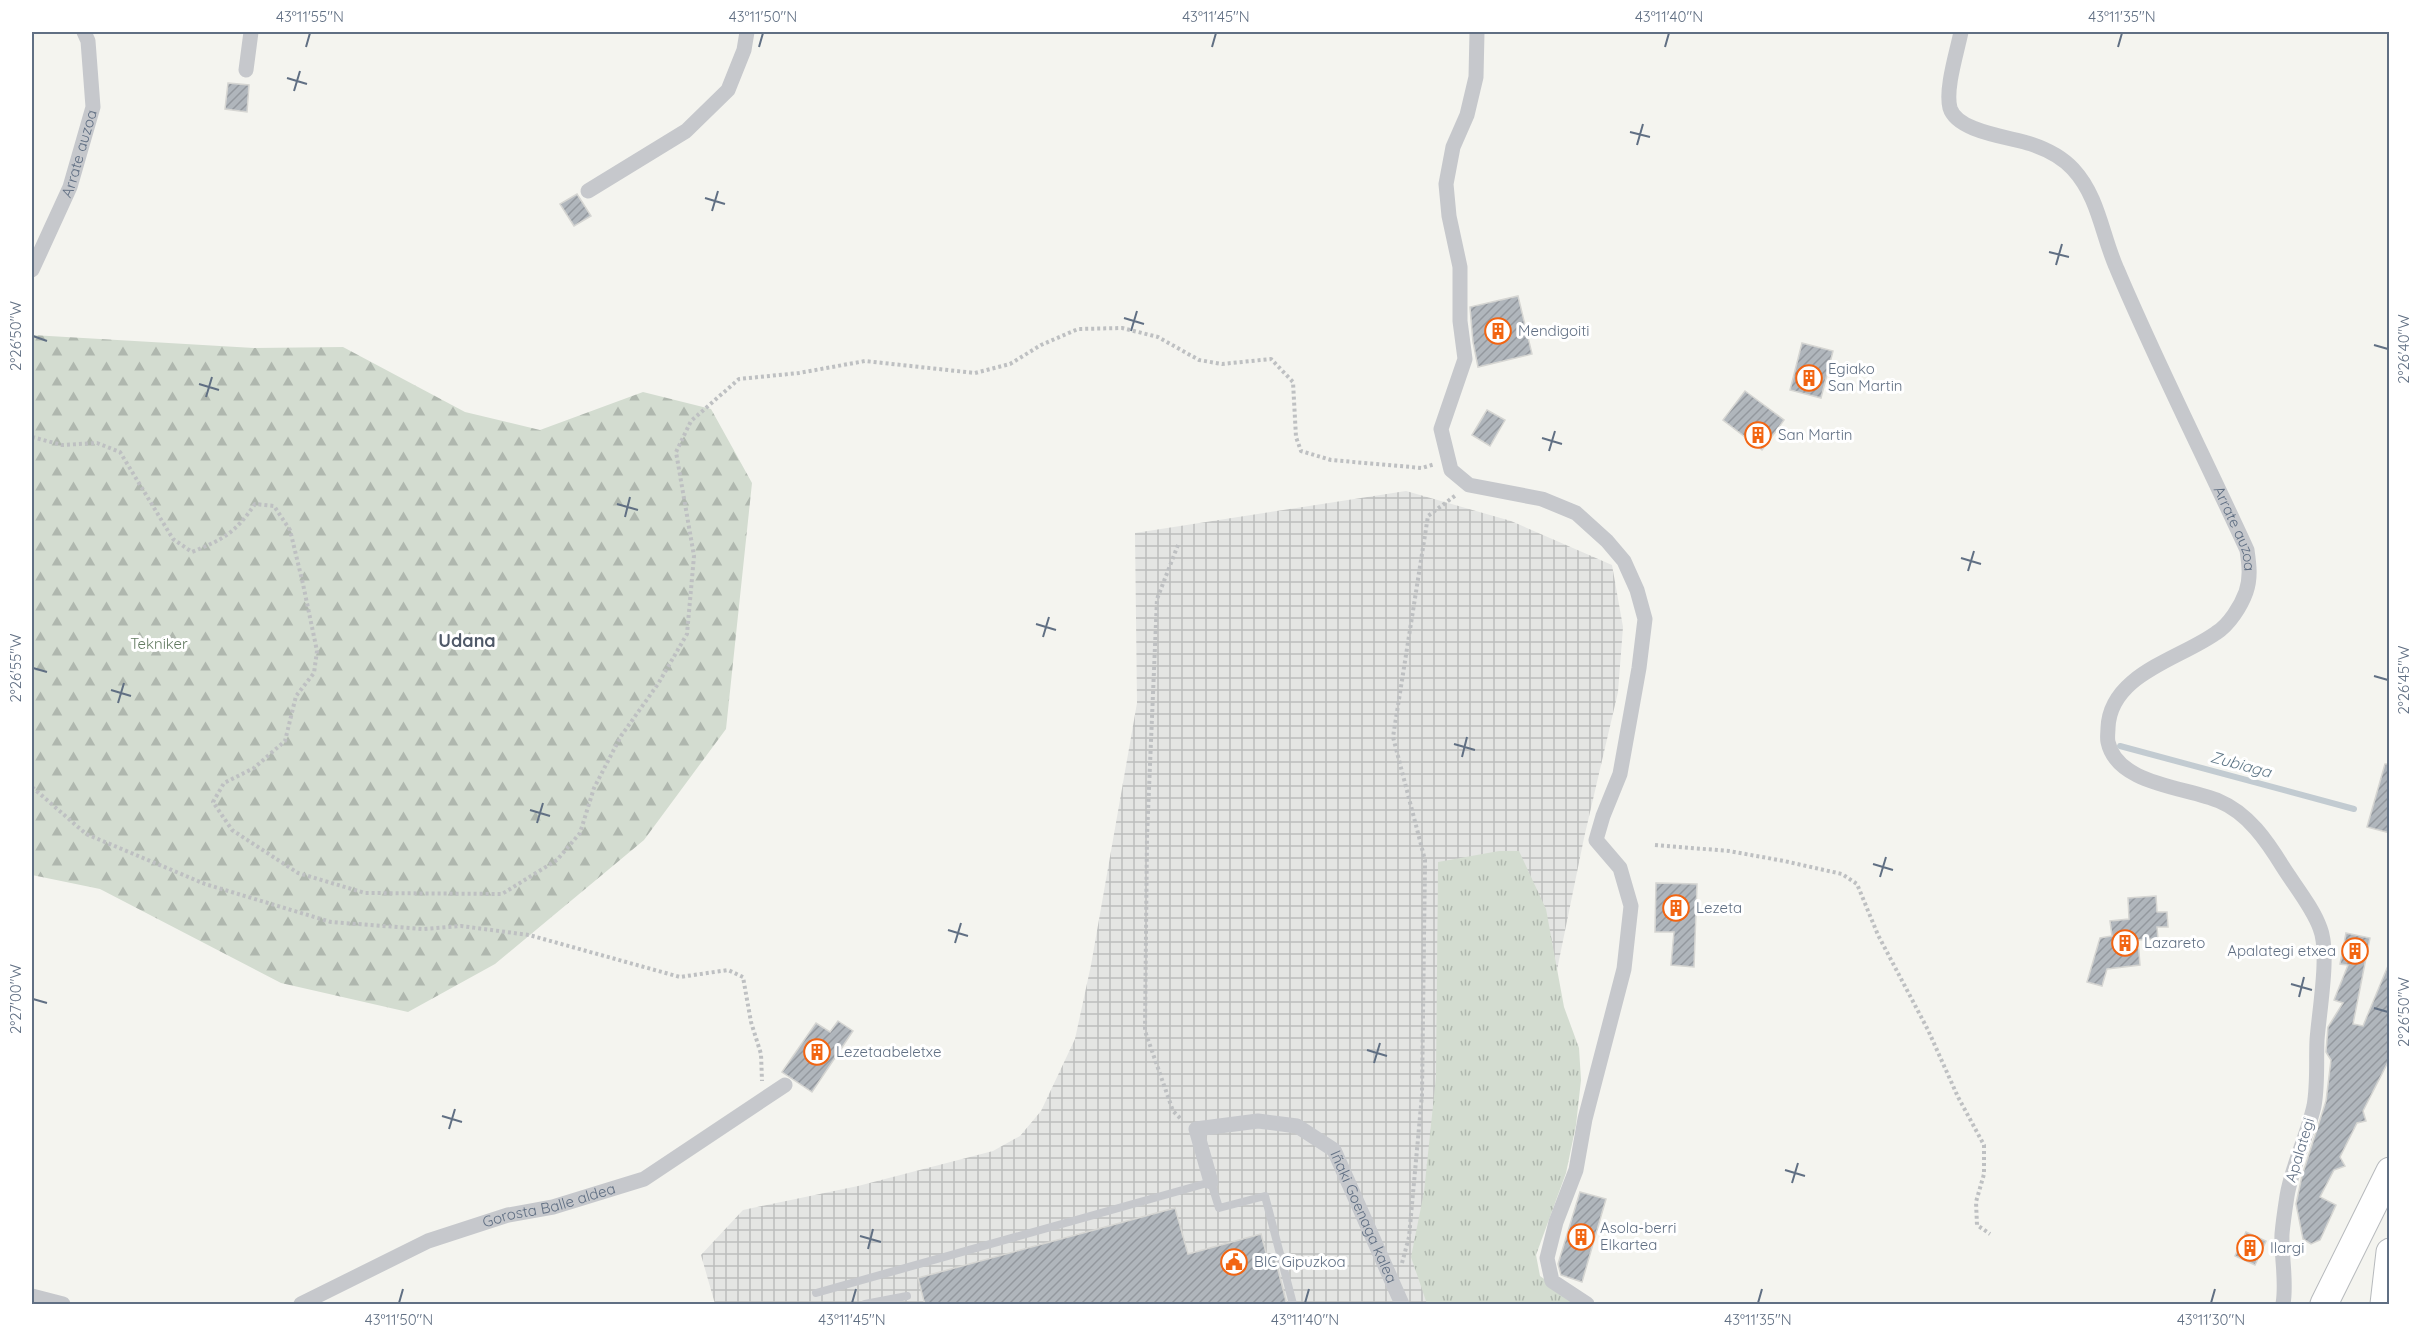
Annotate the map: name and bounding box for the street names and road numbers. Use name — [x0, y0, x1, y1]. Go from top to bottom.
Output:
street label: Arrate auzoa — [57, 107, 101, 200]
street label: Arrate auzoa — [2210, 483, 2259, 572]
street label: Apalategi — [2281, 1115, 2318, 1184]
street label: Iñaki Goenaga kalea — [1326, 1147, 1402, 1286]
street label: Gorosta Balle aldea — [480, 1178, 618, 1232]

